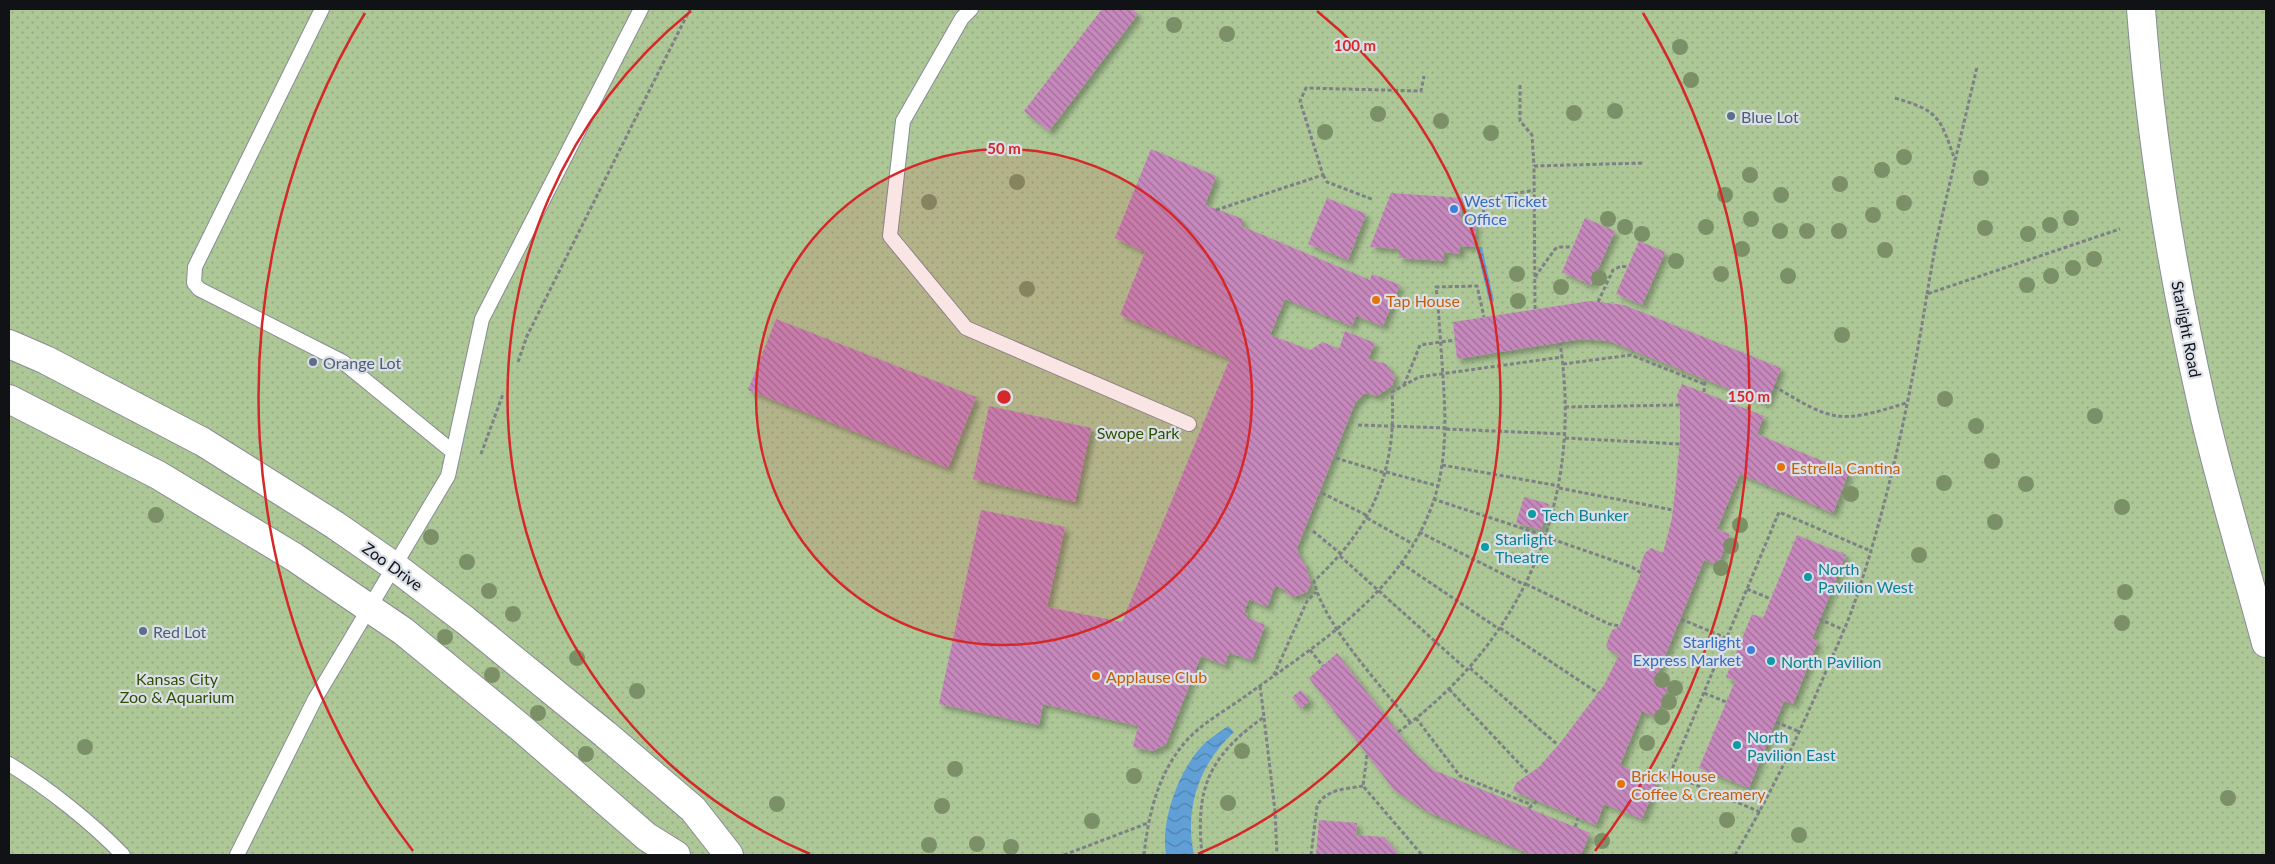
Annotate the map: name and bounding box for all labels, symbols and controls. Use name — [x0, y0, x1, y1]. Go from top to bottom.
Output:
text: 100 m — [1334, 36, 1376, 54]
place label: Blue Lot — [1741, 107, 1799, 126]
marker: Blue Lot — [1725, 110, 1737, 122]
text: 50 m — [987, 139, 1021, 157]
place label: West Ticket Office — [1464, 191, 1547, 228]
marker: West Ticket Office — [1448, 203, 1460, 215]
street label: Starlight Road — [2168, 279, 2206, 379]
place label: Tap House — [1386, 291, 1460, 310]
marker: Tap House — [1370, 294, 1382, 306]
place label: Orange Lot — [323, 353, 402, 372]
marker: Orange Lot — [307, 356, 319, 368]
text: 150 m — [1728, 387, 1770, 405]
centre of rings — [995, 388, 1013, 406]
park label: Swope Park — [1097, 423, 1180, 442]
place label: Estrella Cantina — [1791, 458, 1901, 477]
marker: Estrella Cantina — [1775, 461, 1787, 473]
place label: Tech Bunker — [1542, 505, 1629, 524]
marker: Tech Bunker — [1526, 508, 1538, 520]
place label: Starlight Theatre — [1495, 529, 1554, 566]
street label: Zoo Drive — [359, 538, 427, 594]
marker: Starlight Theatre — [1479, 541, 1491, 553]
place label: North Pavilion West — [1818, 559, 1914, 596]
marker: North Pavilion West — [1802, 571, 1814, 583]
place label: Red Lot — [153, 622, 207, 641]
marker: Red Lot — [137, 625, 149, 637]
place label: Starlight Express Market — [1633, 632, 1741, 669]
marker: Starlight Express Market — [1745, 644, 1757, 656]
place label: North Pavilion — [1781, 652, 1881, 671]
marker: North Pavilion — [1765, 655, 1777, 667]
place label: Applause Club — [1106, 667, 1207, 686]
park label: Kansas City Zoo & Aquarium — [120, 669, 234, 706]
marker: Applause Club — [1090, 670, 1102, 682]
place label: North Pavilion East — [1747, 727, 1836, 764]
marker: North Pavilion East — [1731, 739, 1743, 751]
place label: Brick House Coffee & Creamery — [1631, 766, 1766, 803]
marker: Brick House Coffee & Creamery — [1615, 778, 1627, 790]

